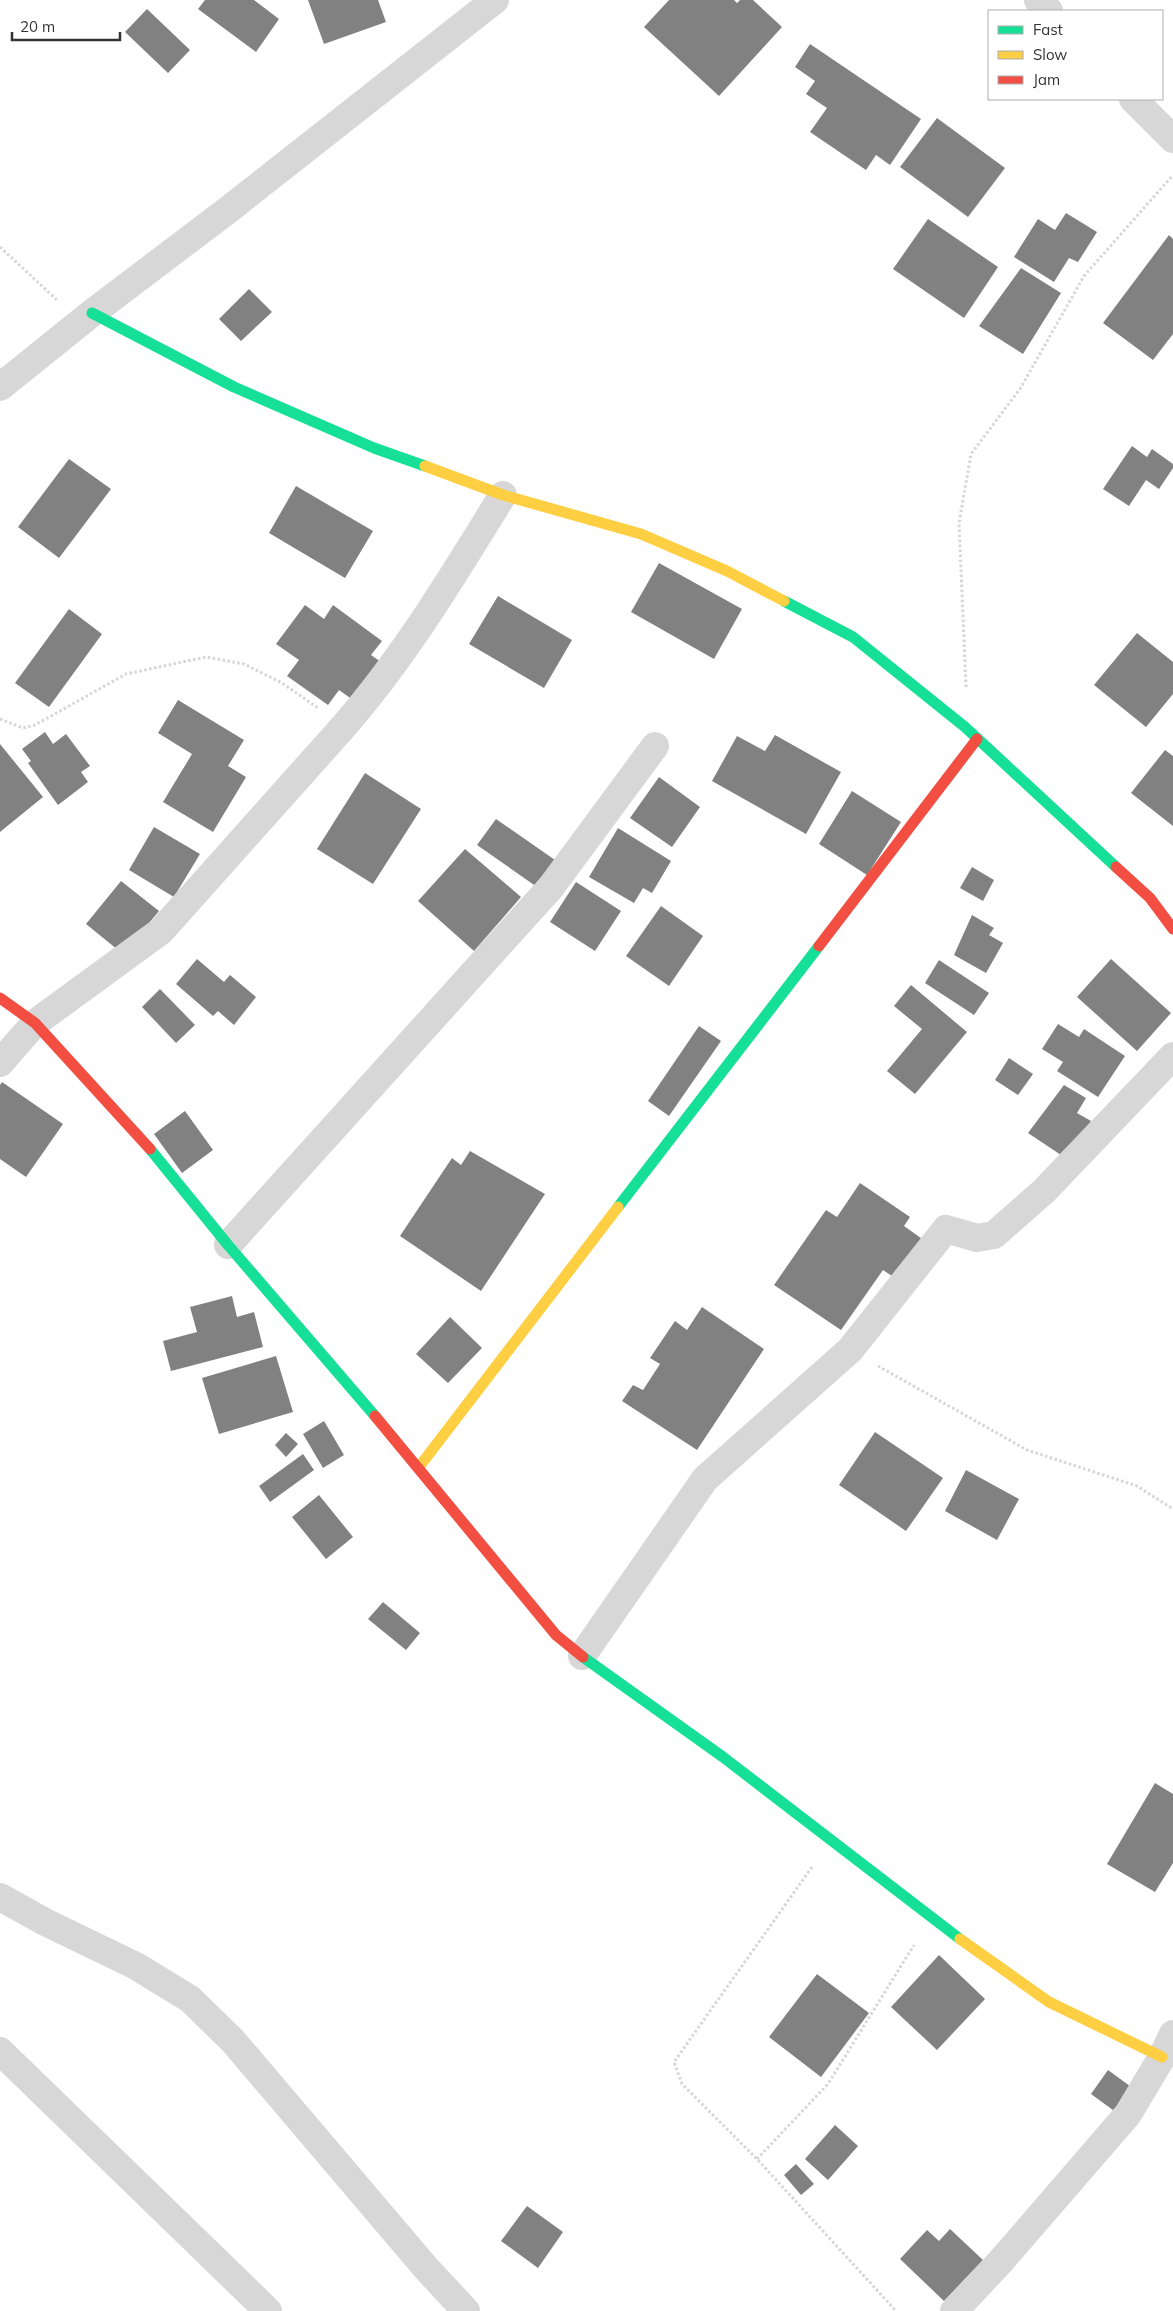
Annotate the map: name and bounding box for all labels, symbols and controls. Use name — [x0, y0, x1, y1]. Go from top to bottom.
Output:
scale bar — [12, 10, 120, 42]
legend — [988, 10, 1163, 100]
text: 20 m — [20, 17, 55, 36]
text: Fast — [1033, 20, 1063, 39]
text: Slow — [1033, 45, 1067, 64]
text: Jam — [1033, 70, 1060, 89]

